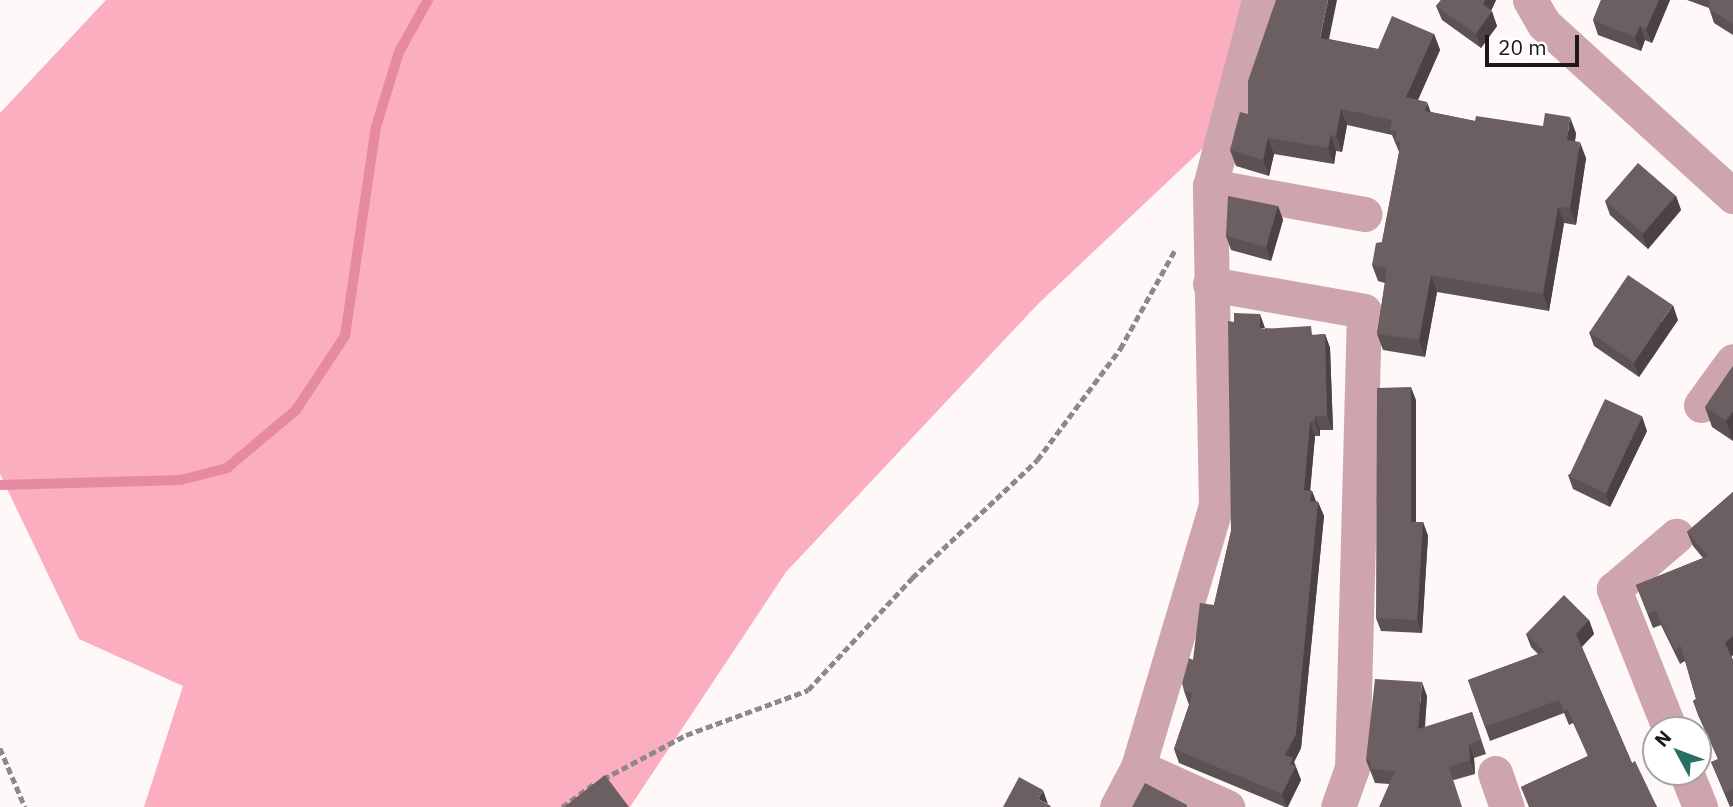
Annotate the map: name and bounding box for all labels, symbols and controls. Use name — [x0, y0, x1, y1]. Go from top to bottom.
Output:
scale bar — [1488, 21, 1582, 65]
text: 20 m — [1498, 33, 1547, 61]
north arrow — [1642, 716, 1712, 786]
text: N — [1649, 725, 1676, 752]

